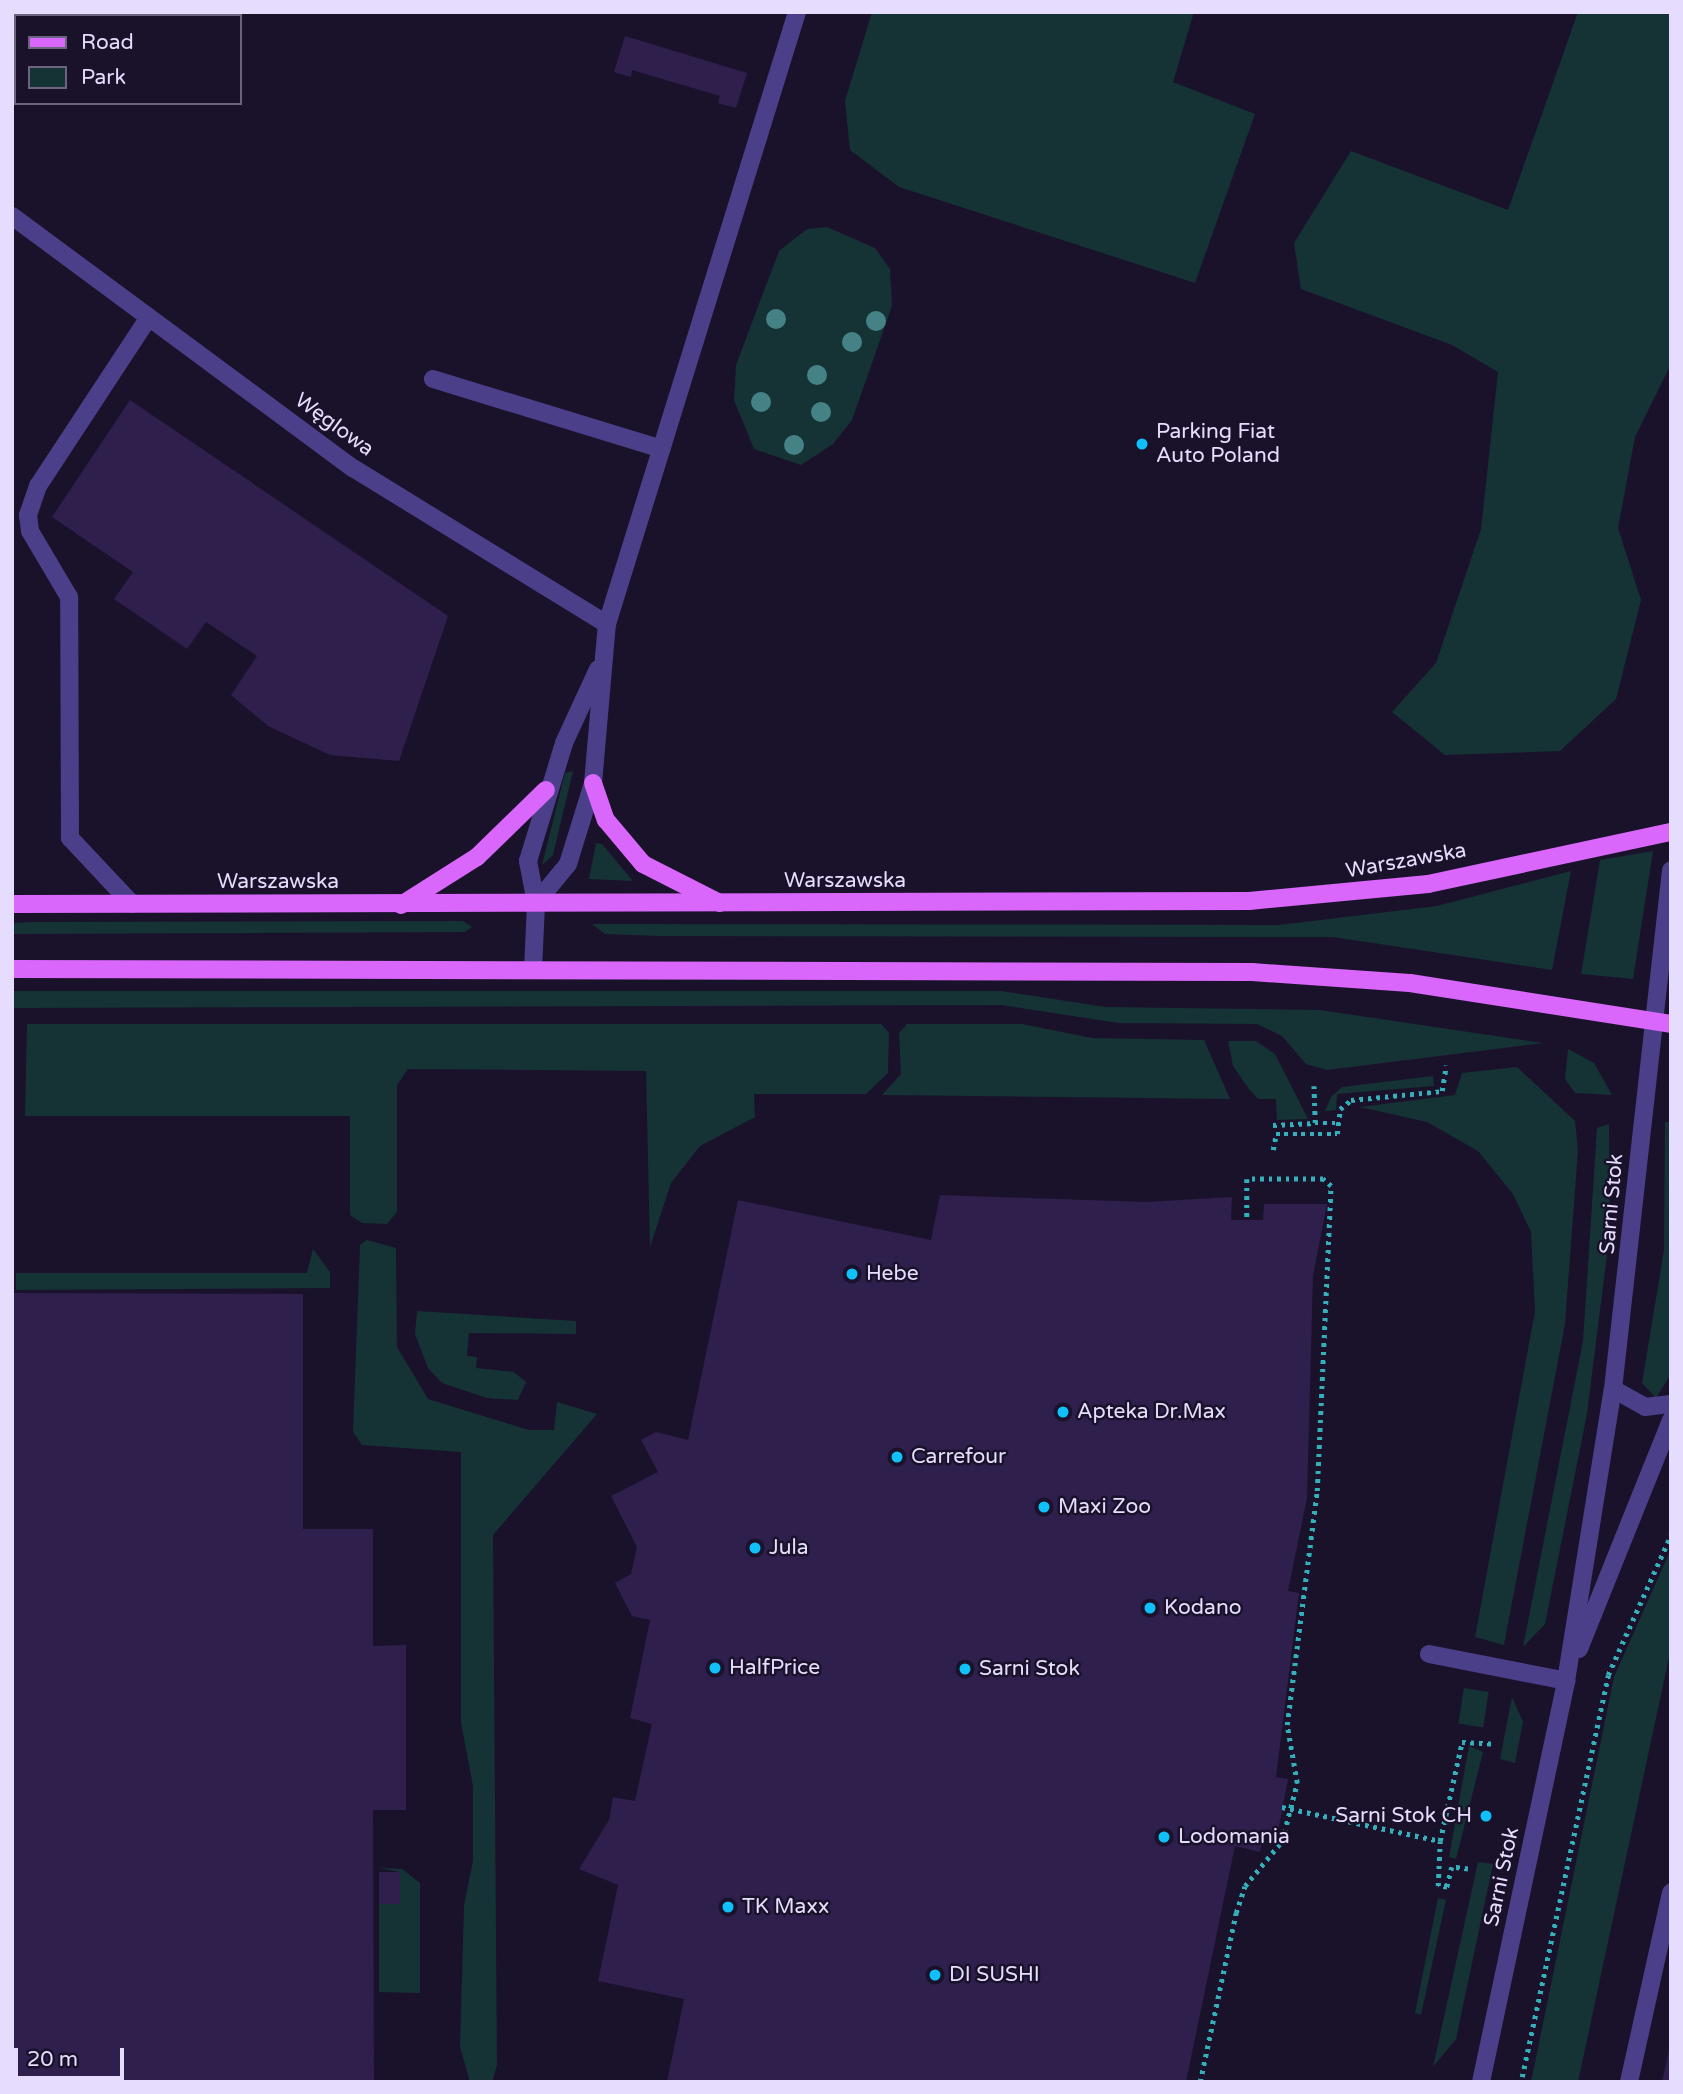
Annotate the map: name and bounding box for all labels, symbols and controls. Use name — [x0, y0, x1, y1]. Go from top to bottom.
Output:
legend — [14, 14, 242, 105]
text: Road — [81, 30, 134, 55]
text: Park — [81, 65, 126, 90]
street label: Węglowa — [290, 388, 378, 462]
place label: Parking Fiat Auto Poland — [1156, 419, 1280, 469]
marker: Parking Fiat Auto Poland — [1134, 436, 1150, 452]
street label: Warszawska — [1344, 838, 1468, 884]
street label: Warszawska — [784, 868, 906, 894]
street label: Warszawska — [217, 869, 339, 895]
street label: Sarni Stok — [1595, 1153, 1629, 1255]
place label: Hebe — [866, 1261, 919, 1287]
marker: Hebe — [844, 1266, 860, 1282]
place label: Apteka Dr.Max — [1077, 1399, 1226, 1425]
marker: Apteka Dr.Max — [1055, 1404, 1071, 1420]
place label: Carrefour — [911, 1444, 1006, 1470]
marker: Carrefour — [889, 1449, 905, 1465]
place label: Maxi Zoo — [1058, 1494, 1151, 1520]
marker: Maxi Zoo — [1036, 1499, 1052, 1515]
place label: Jula — [769, 1535, 809, 1561]
marker: Jula — [747, 1540, 763, 1556]
place label: Kodano — [1164, 1595, 1241, 1621]
marker: Kodano — [1142, 1600, 1158, 1616]
place label: HalfPrice — [729, 1655, 820, 1681]
place label: Sarni Stok — [979, 1656, 1080, 1682]
marker: HalfPrice — [707, 1660, 723, 1676]
marker: Sarni Stok — [957, 1661, 973, 1677]
place label: Sarni Stok CH — [1335, 1803, 1472, 1829]
marker: Sarni Stok CH — [1478, 1808, 1494, 1824]
place label: Lodomania — [1178, 1824, 1290, 1850]
street label: Sarni Stok — [1479, 1825, 1525, 1929]
marker: Lodomania — [1156, 1829, 1172, 1845]
place label: TK Maxx — [742, 1894, 829, 1920]
marker: TK Maxx — [720, 1899, 736, 1915]
place label: DI SUSHI — [949, 1962, 1040, 1988]
marker: DI SUSHI — [927, 1967, 943, 1983]
scale bar — [18, 2035, 128, 2078]
text: 20 m — [27, 2047, 78, 2072]

